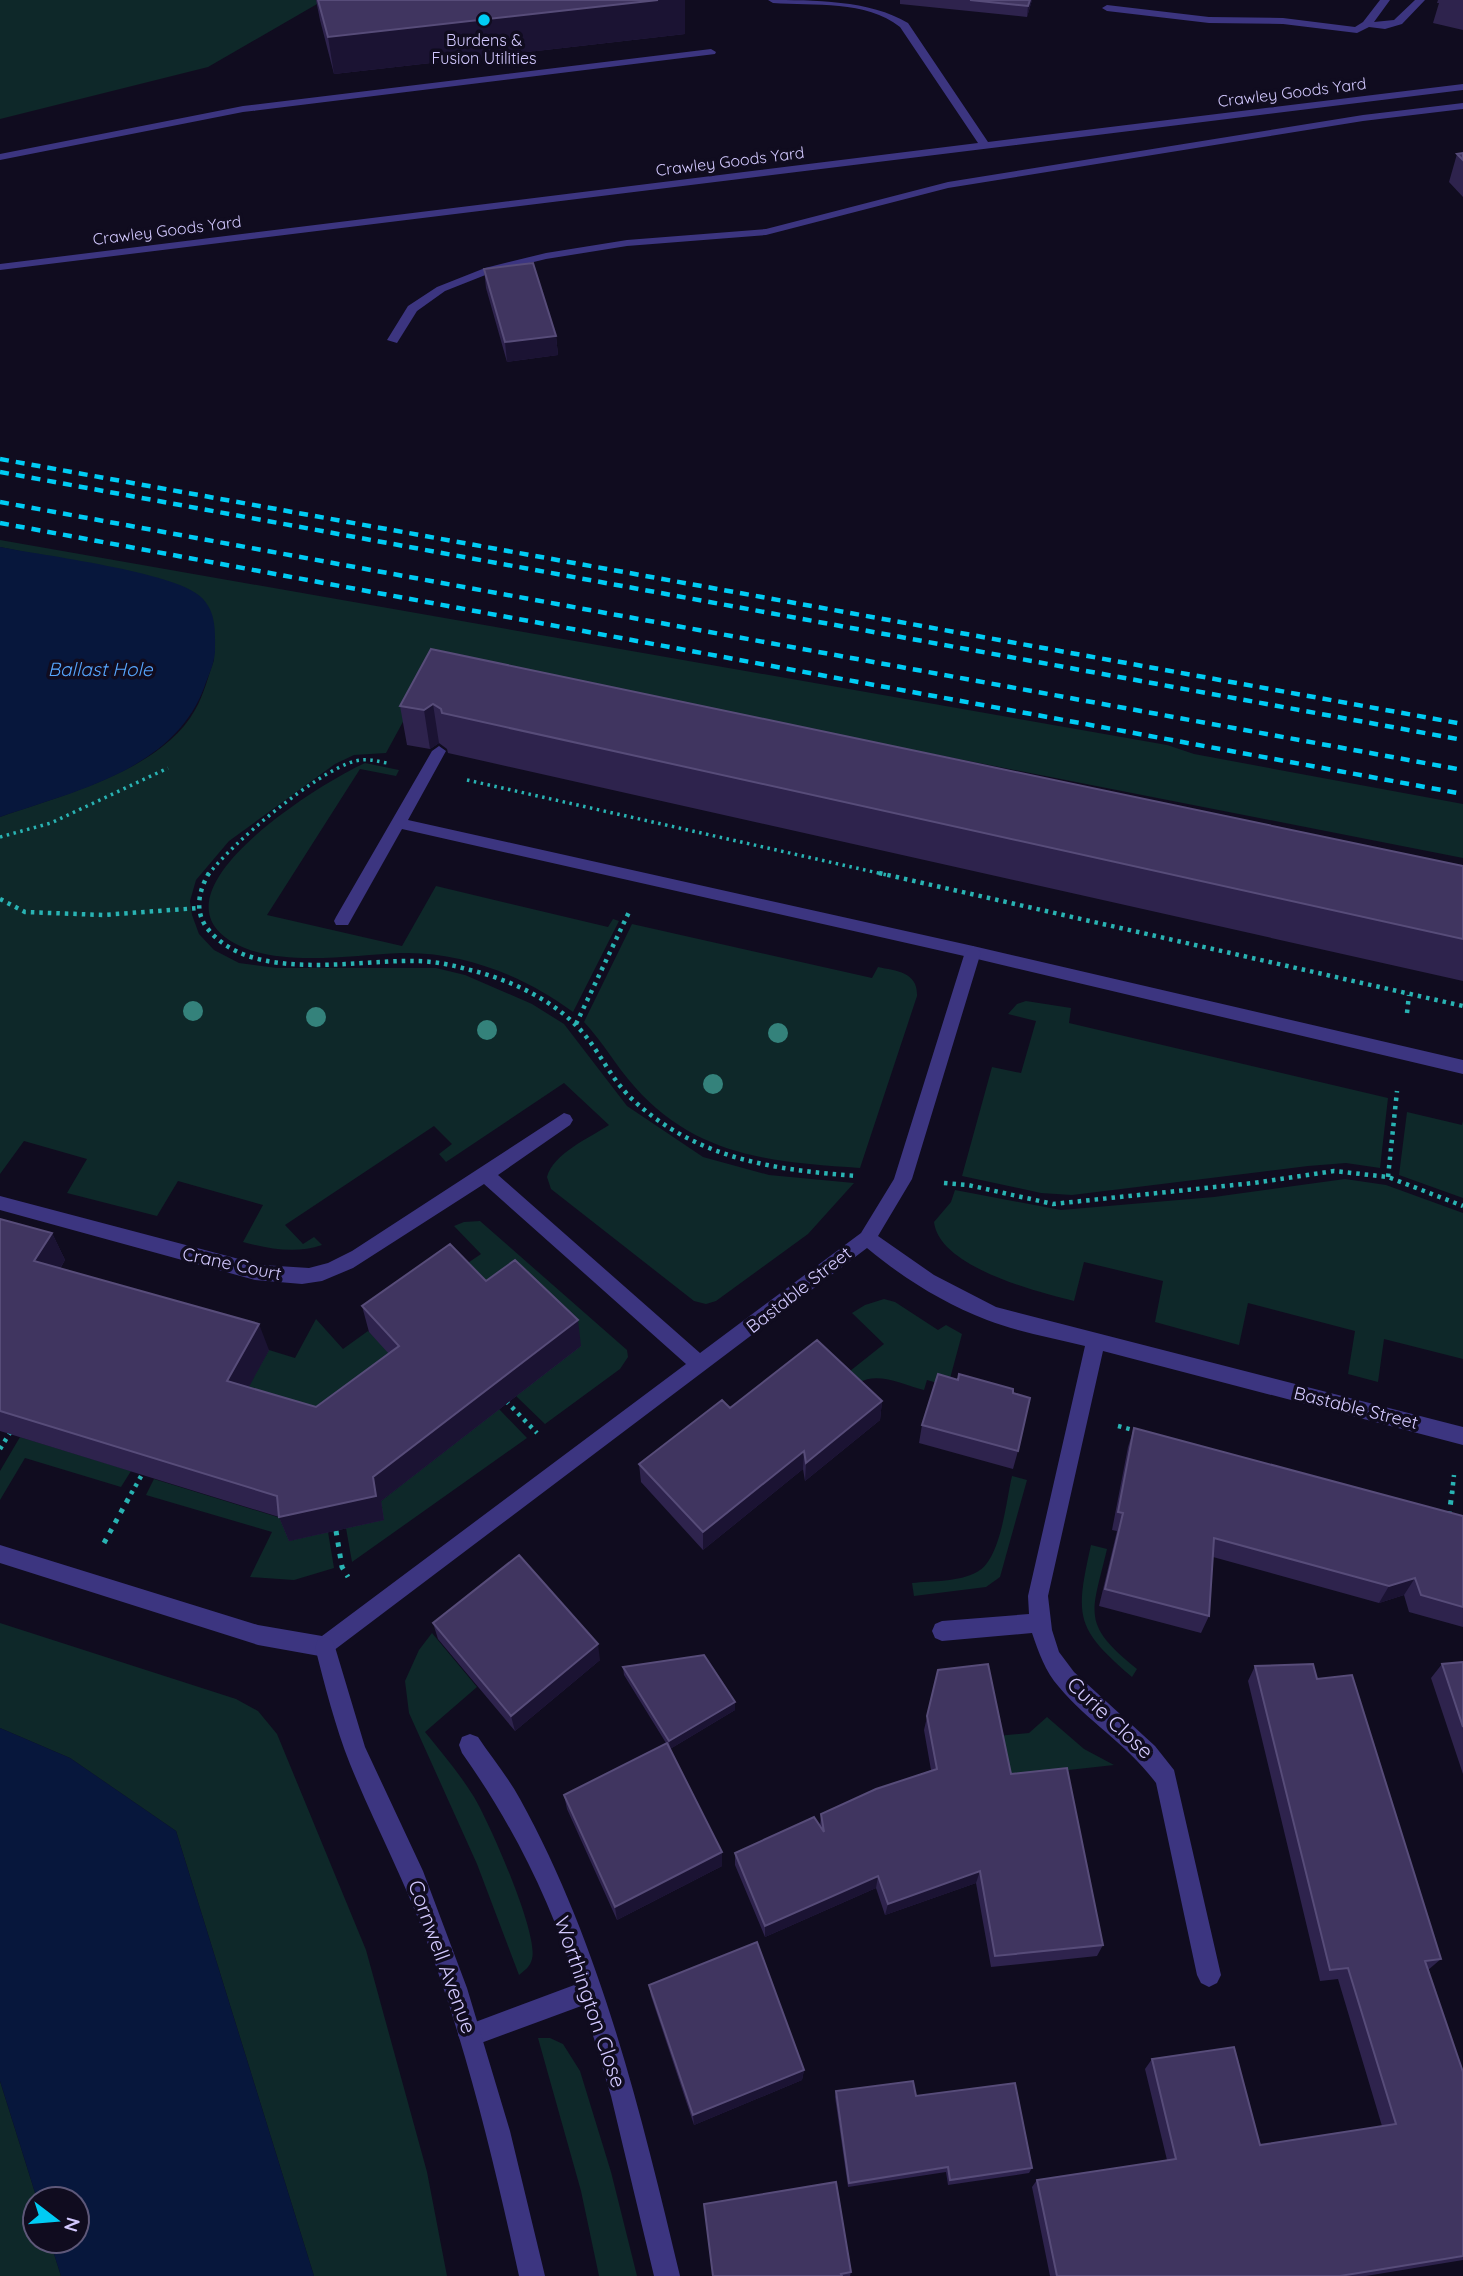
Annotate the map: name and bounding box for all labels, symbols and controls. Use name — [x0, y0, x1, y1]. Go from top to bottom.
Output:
marker: Burdens & Fusion Utilities — [476, 12, 492, 28]
place label: Burdens & Fusion Utilities — [432, 30, 536, 68]
street label: Crawley Goods Yard — [1217, 73, 1367, 111]
street label: Crawley Goods Yard — [655, 142, 805, 180]
street label: Crawley Goods Yard — [92, 211, 242, 249]
water label: Ballast Hole — [48, 657, 154, 681]
street label: Bastable Street — [741, 1241, 856, 1338]
street label: Crane Court — [180, 1242, 284, 1285]
street label: Bastable Street — [1292, 1381, 1421, 1434]
street label: Curie Close — [1062, 1671, 1159, 1764]
street label: Cornwell Avenue — [403, 1876, 483, 2037]
street label: Worthington Close — [549, 1912, 633, 2091]
north arrow — [21, 2185, 91, 2255]
text: N — [59, 2215, 86, 2235]

